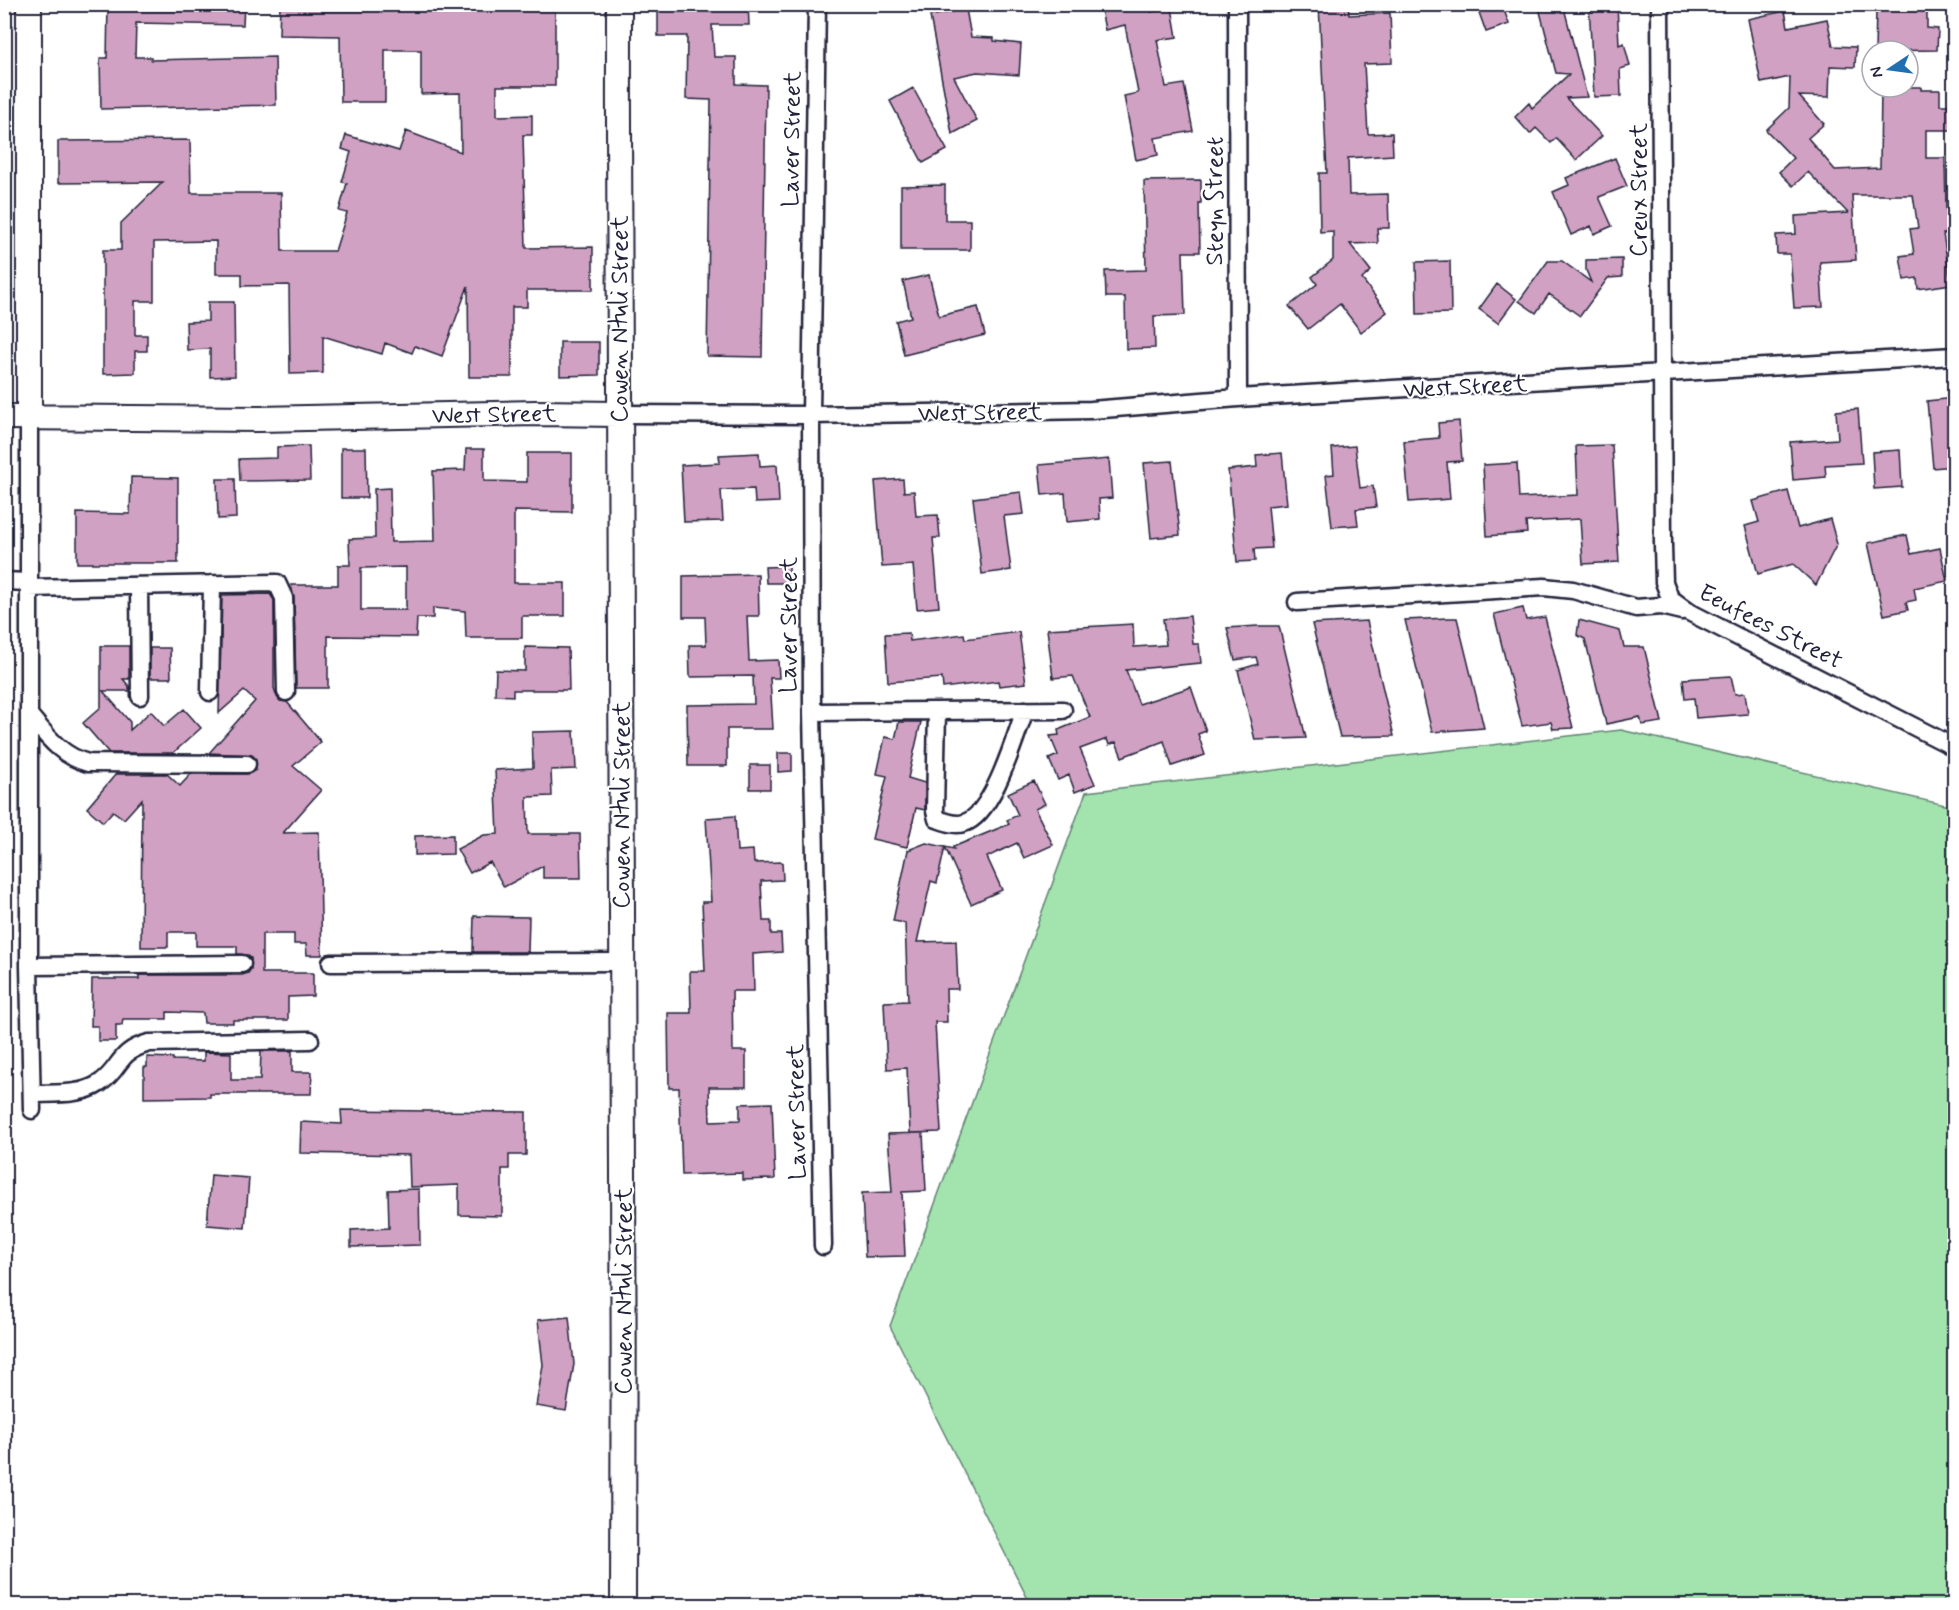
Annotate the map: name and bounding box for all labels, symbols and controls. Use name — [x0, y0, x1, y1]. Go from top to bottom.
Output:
north arrow — [1860, 39, 1920, 99]
text: N — [1865, 64, 1888, 80]
street label: Laver Street — [776, 71, 809, 207]
street label: Creux Street — [1624, 123, 1655, 257]
street label: Steyn Street — [1200, 137, 1231, 265]
street label: Cowen Ntuli Street — [605, 215, 636, 423]
street label: West Street — [1402, 369, 1528, 406]
street label: West Street — [918, 397, 1042, 430]
street label: West Street — [432, 399, 556, 432]
street label: Laver Street — [774, 557, 805, 693]
street label: Eeufees Street — [1693, 578, 1848, 677]
street label: Cowen Ntuli Street — [607, 701, 638, 909]
street label: Laver Street — [781, 1044, 814, 1180]
street label: Cowen Ntuli Street — [609, 1187, 640, 1395]

